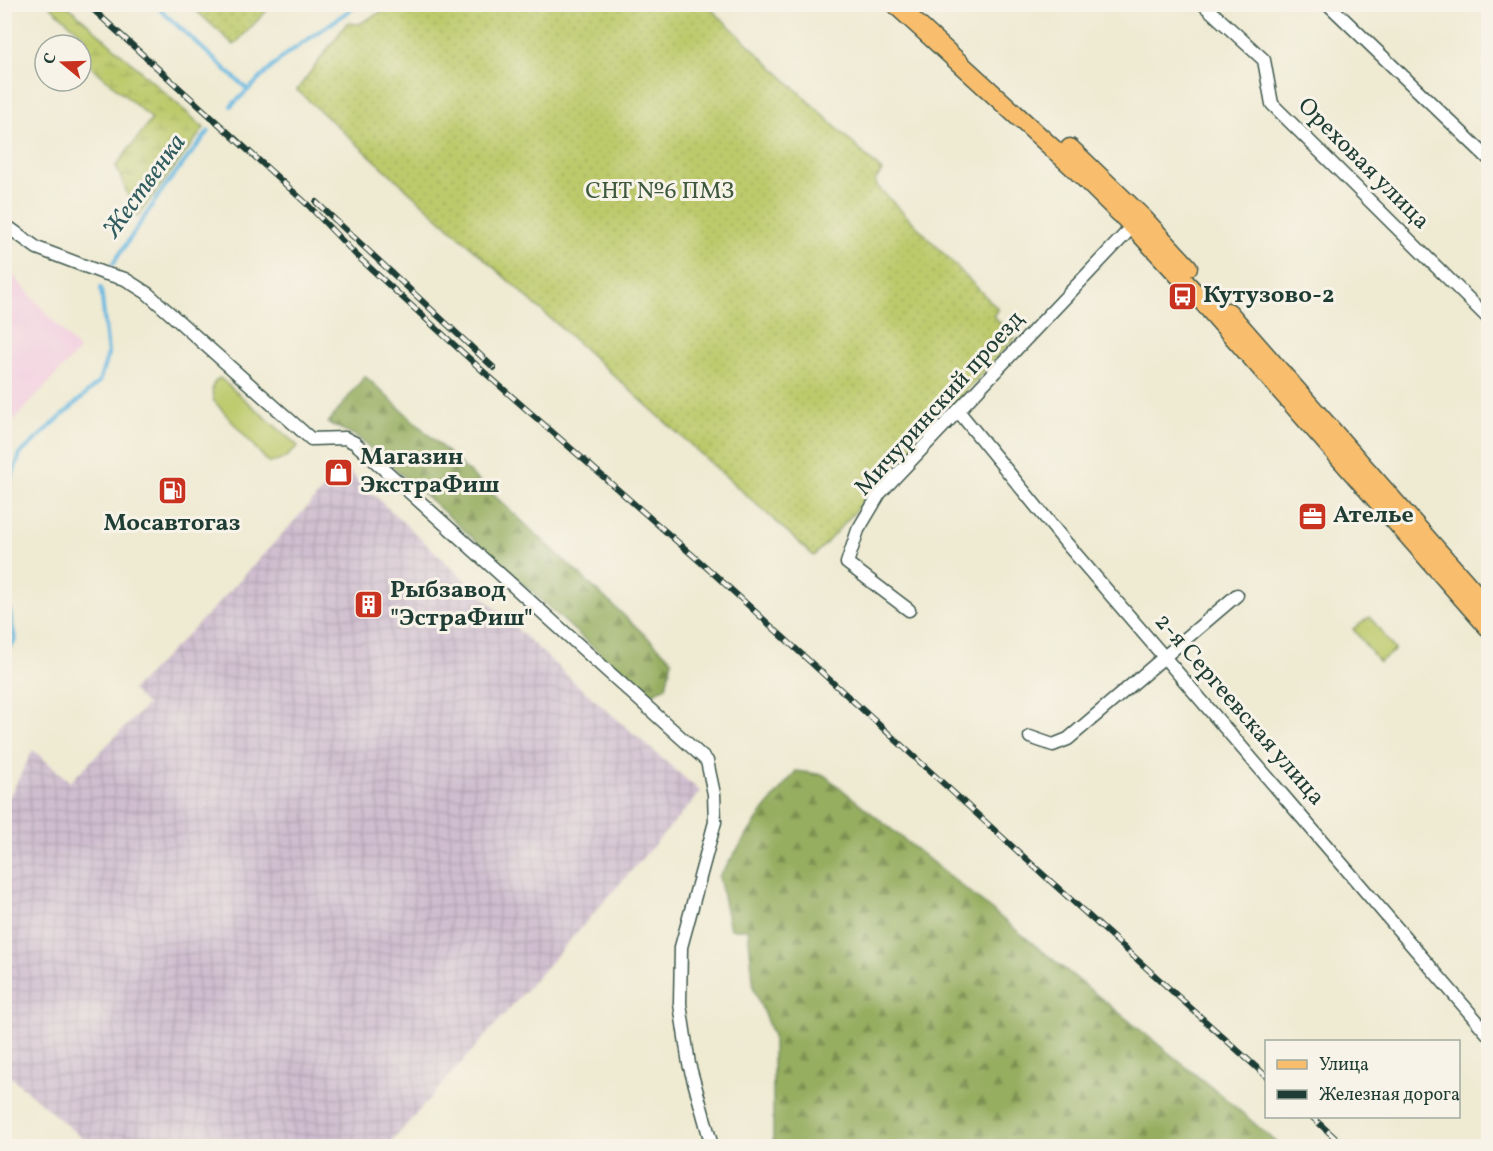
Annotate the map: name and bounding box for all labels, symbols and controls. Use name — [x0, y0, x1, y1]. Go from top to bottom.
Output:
north arrow — [33, 33, 93, 93]
text: С — [39, 50, 63, 67]
street label: Ореховая улица — [1289, 90, 1437, 238]
water label: Жественка — [94, 127, 195, 246]
park label: СНТ №6 ПМЗ — [585, 175, 735, 209]
place label: Кутузово-2 — [1203, 279, 1334, 313]
bus stop icon: Кутузово-2 — [1166, 280, 1198, 312]
street label: Мичуринский проезд — [847, 304, 1033, 504]
place label: Магазин ЭкстраФиш — [360, 441, 500, 503]
shop icon: Магазин ЭкстраФиш — [323, 456, 355, 488]
fuel station icon: Мосавтогаз — [156, 475, 188, 507]
place label: Ателье — [1333, 499, 1414, 533]
office icon: Ателье — [1296, 500, 1328, 532]
place label: Мосавтогаз — [104, 507, 240, 541]
place label: Рыбзавод "ЭстраФиш" — [390, 574, 533, 636]
building icon: Рыбзавод "ЭстраФиш" — [353, 589, 385, 621]
street label: 2-я Сергеевская улица — [1146, 606, 1332, 814]
legend — [1265, 1040, 1460, 1118]
text: Улица — [1319, 1053, 1369, 1078]
text: Железная дорога — [1319, 1083, 1460, 1108]

